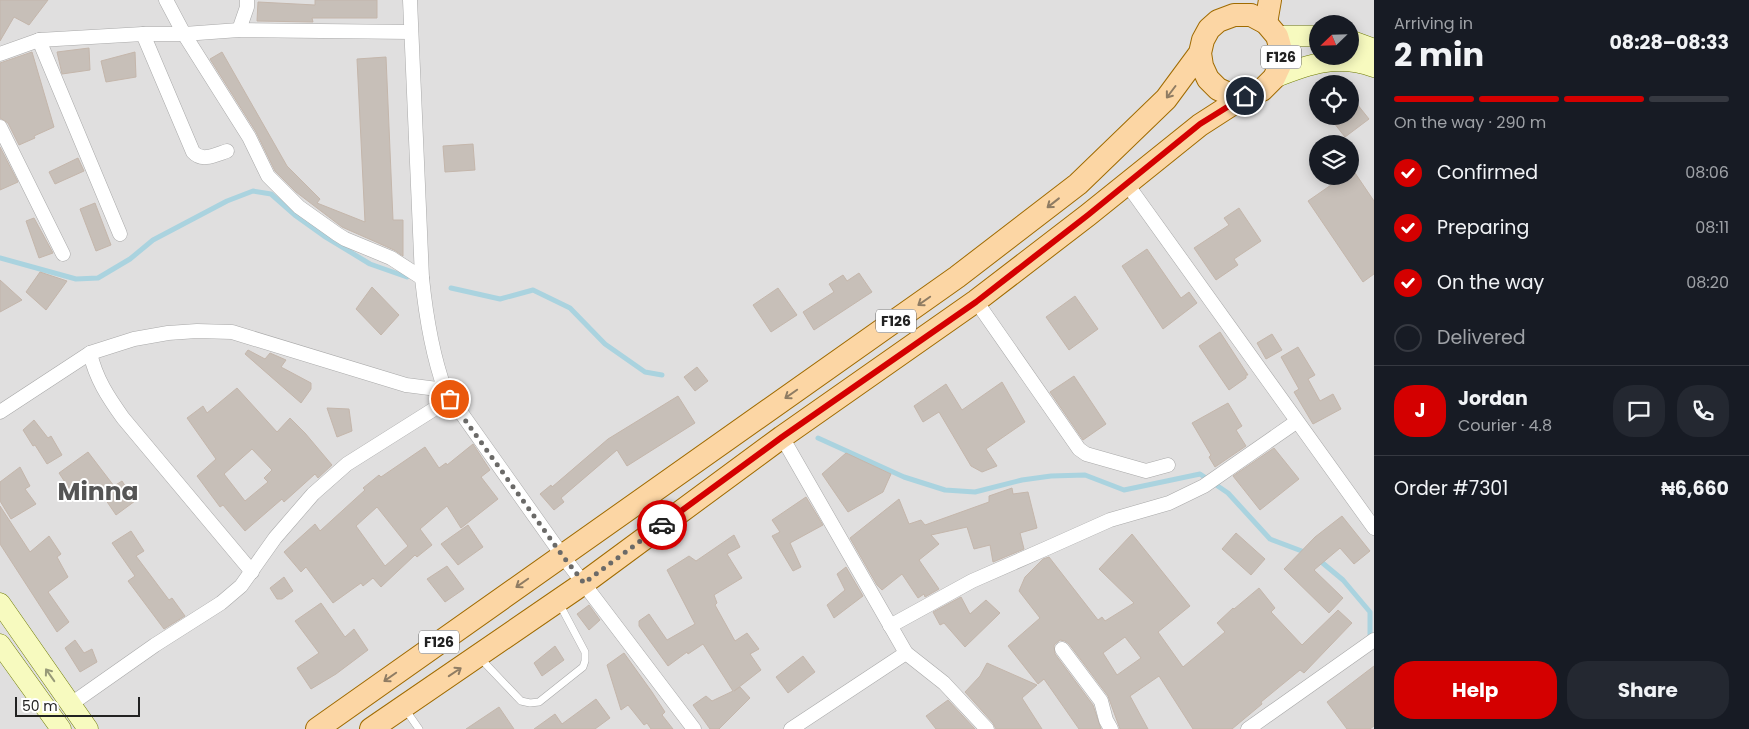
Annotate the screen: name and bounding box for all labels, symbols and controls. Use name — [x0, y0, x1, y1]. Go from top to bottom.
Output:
text: Arriving in — [1394, 12, 1473, 35]
north arrow — [1309, 15, 1359, 65]
map controls — [1309, 15, 1359, 185]
text: 08:28–08:33 — [1609, 29, 1729, 56]
text: 2 min — [1394, 32, 1484, 77]
road number: F126 — [1261, 46, 1301, 68]
pin — [1224, 75, 1266, 117]
button: locate — [1309, 75, 1359, 125]
icon: home — [1231, 82, 1259, 110]
one-way arrow — [1166, 85, 1177, 98]
text: On the way · 290 m — [1394, 111, 1546, 134]
button: layers — [1309, 135, 1359, 185]
icon: check — [1394, 159, 1422, 187]
text: Confirmed — [1437, 159, 1538, 186]
text: 08:06 — [1685, 161, 1729, 184]
one-way arrow — [1046, 198, 1060, 208]
icon: check — [1394, 214, 1422, 242]
text: Preparing — [1437, 214, 1529, 241]
text: 08:11 — [1695, 216, 1729, 239]
icon: check — [1394, 269, 1422, 297]
text: On the way — [1437, 269, 1544, 296]
text: 08:20 — [1686, 271, 1729, 294]
one-way arrow — [917, 296, 931, 306]
road number: F126 — [876, 310, 916, 332]
text: Delivered — [1437, 324, 1526, 351]
pin — [429, 378, 471, 420]
icon: bag — [436, 385, 464, 413]
text: Jordan — [1458, 385, 1528, 412]
button: chat — [1613, 385, 1665, 437]
button: phone — [1677, 385, 1729, 437]
one-way arrow — [785, 389, 798, 400]
text: J — [1415, 397, 1425, 424]
text: Courier · 4.8 — [1458, 414, 1552, 437]
district label: Minna — [57, 474, 139, 509]
text: Order #7301 — [1394, 475, 1508, 502]
text: ₦6,660 — [1661, 475, 1729, 502]
courier — [637, 500, 687, 550]
icon: car — [648, 511, 676, 539]
one-way arrow — [516, 578, 529, 589]
road number: F126 — [419, 630, 459, 654]
button: Help — [1394, 661, 1557, 719]
button: Share — [1567, 661, 1729, 719]
one-way arrow — [448, 667, 462, 677]
one-way arrow — [45, 668, 55, 682]
one-way arrow — [384, 672, 397, 683]
scale bar — [15, 694, 140, 717]
text: 50 m — [22, 696, 58, 716]

